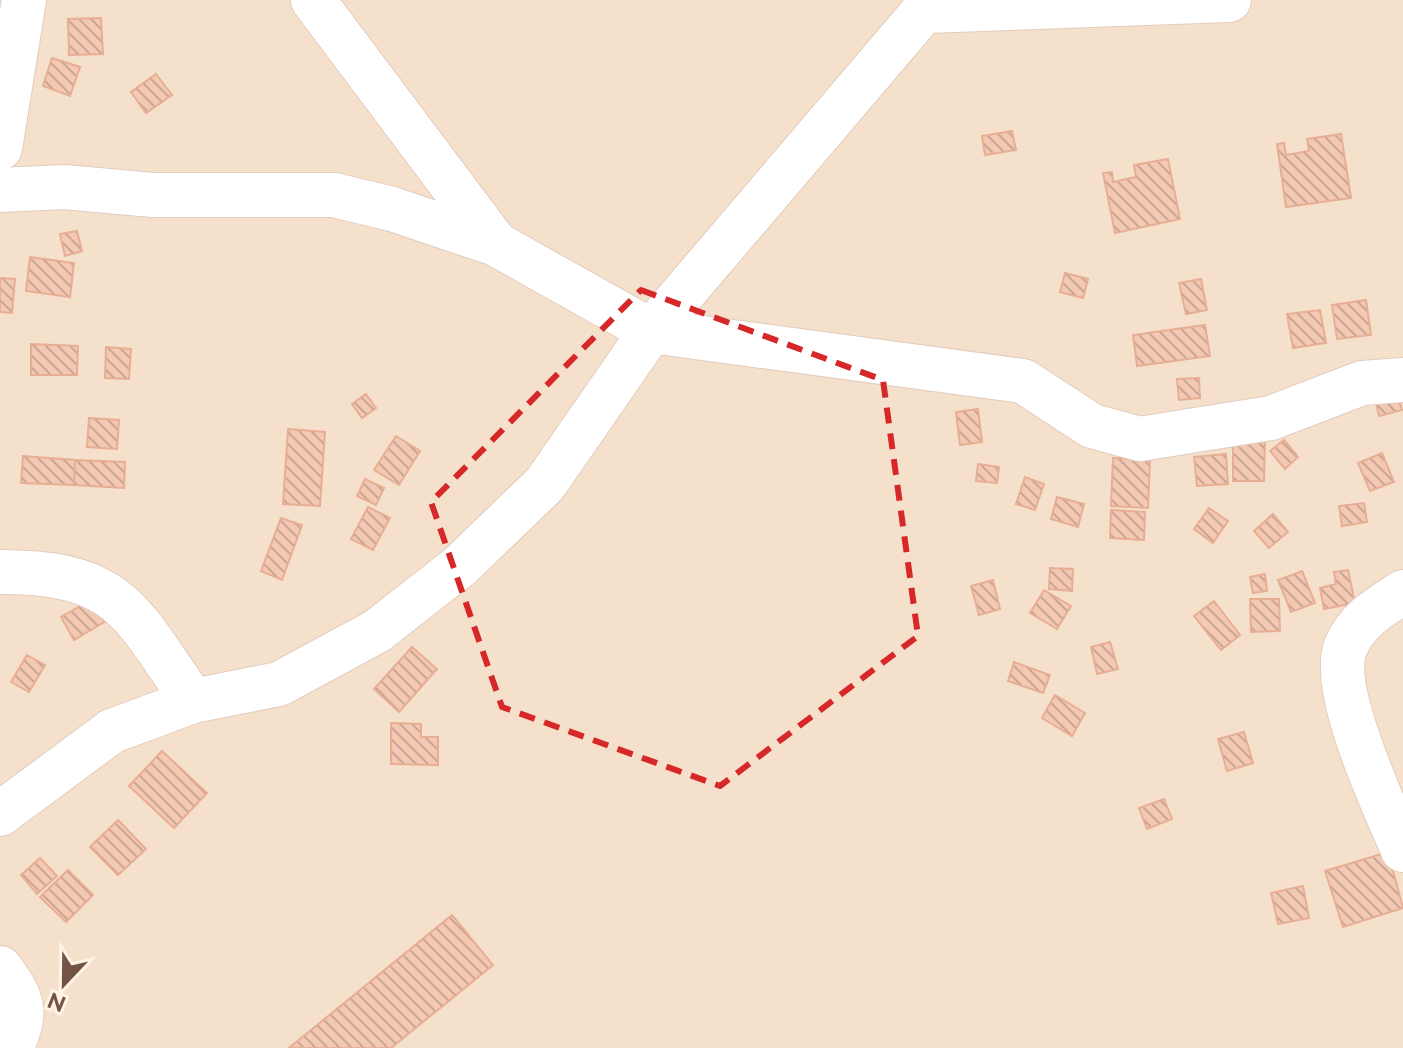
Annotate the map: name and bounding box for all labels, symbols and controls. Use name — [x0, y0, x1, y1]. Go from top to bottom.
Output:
north arrow — [24, 944, 104, 1024]
text: N — [44, 987, 69, 1018]

